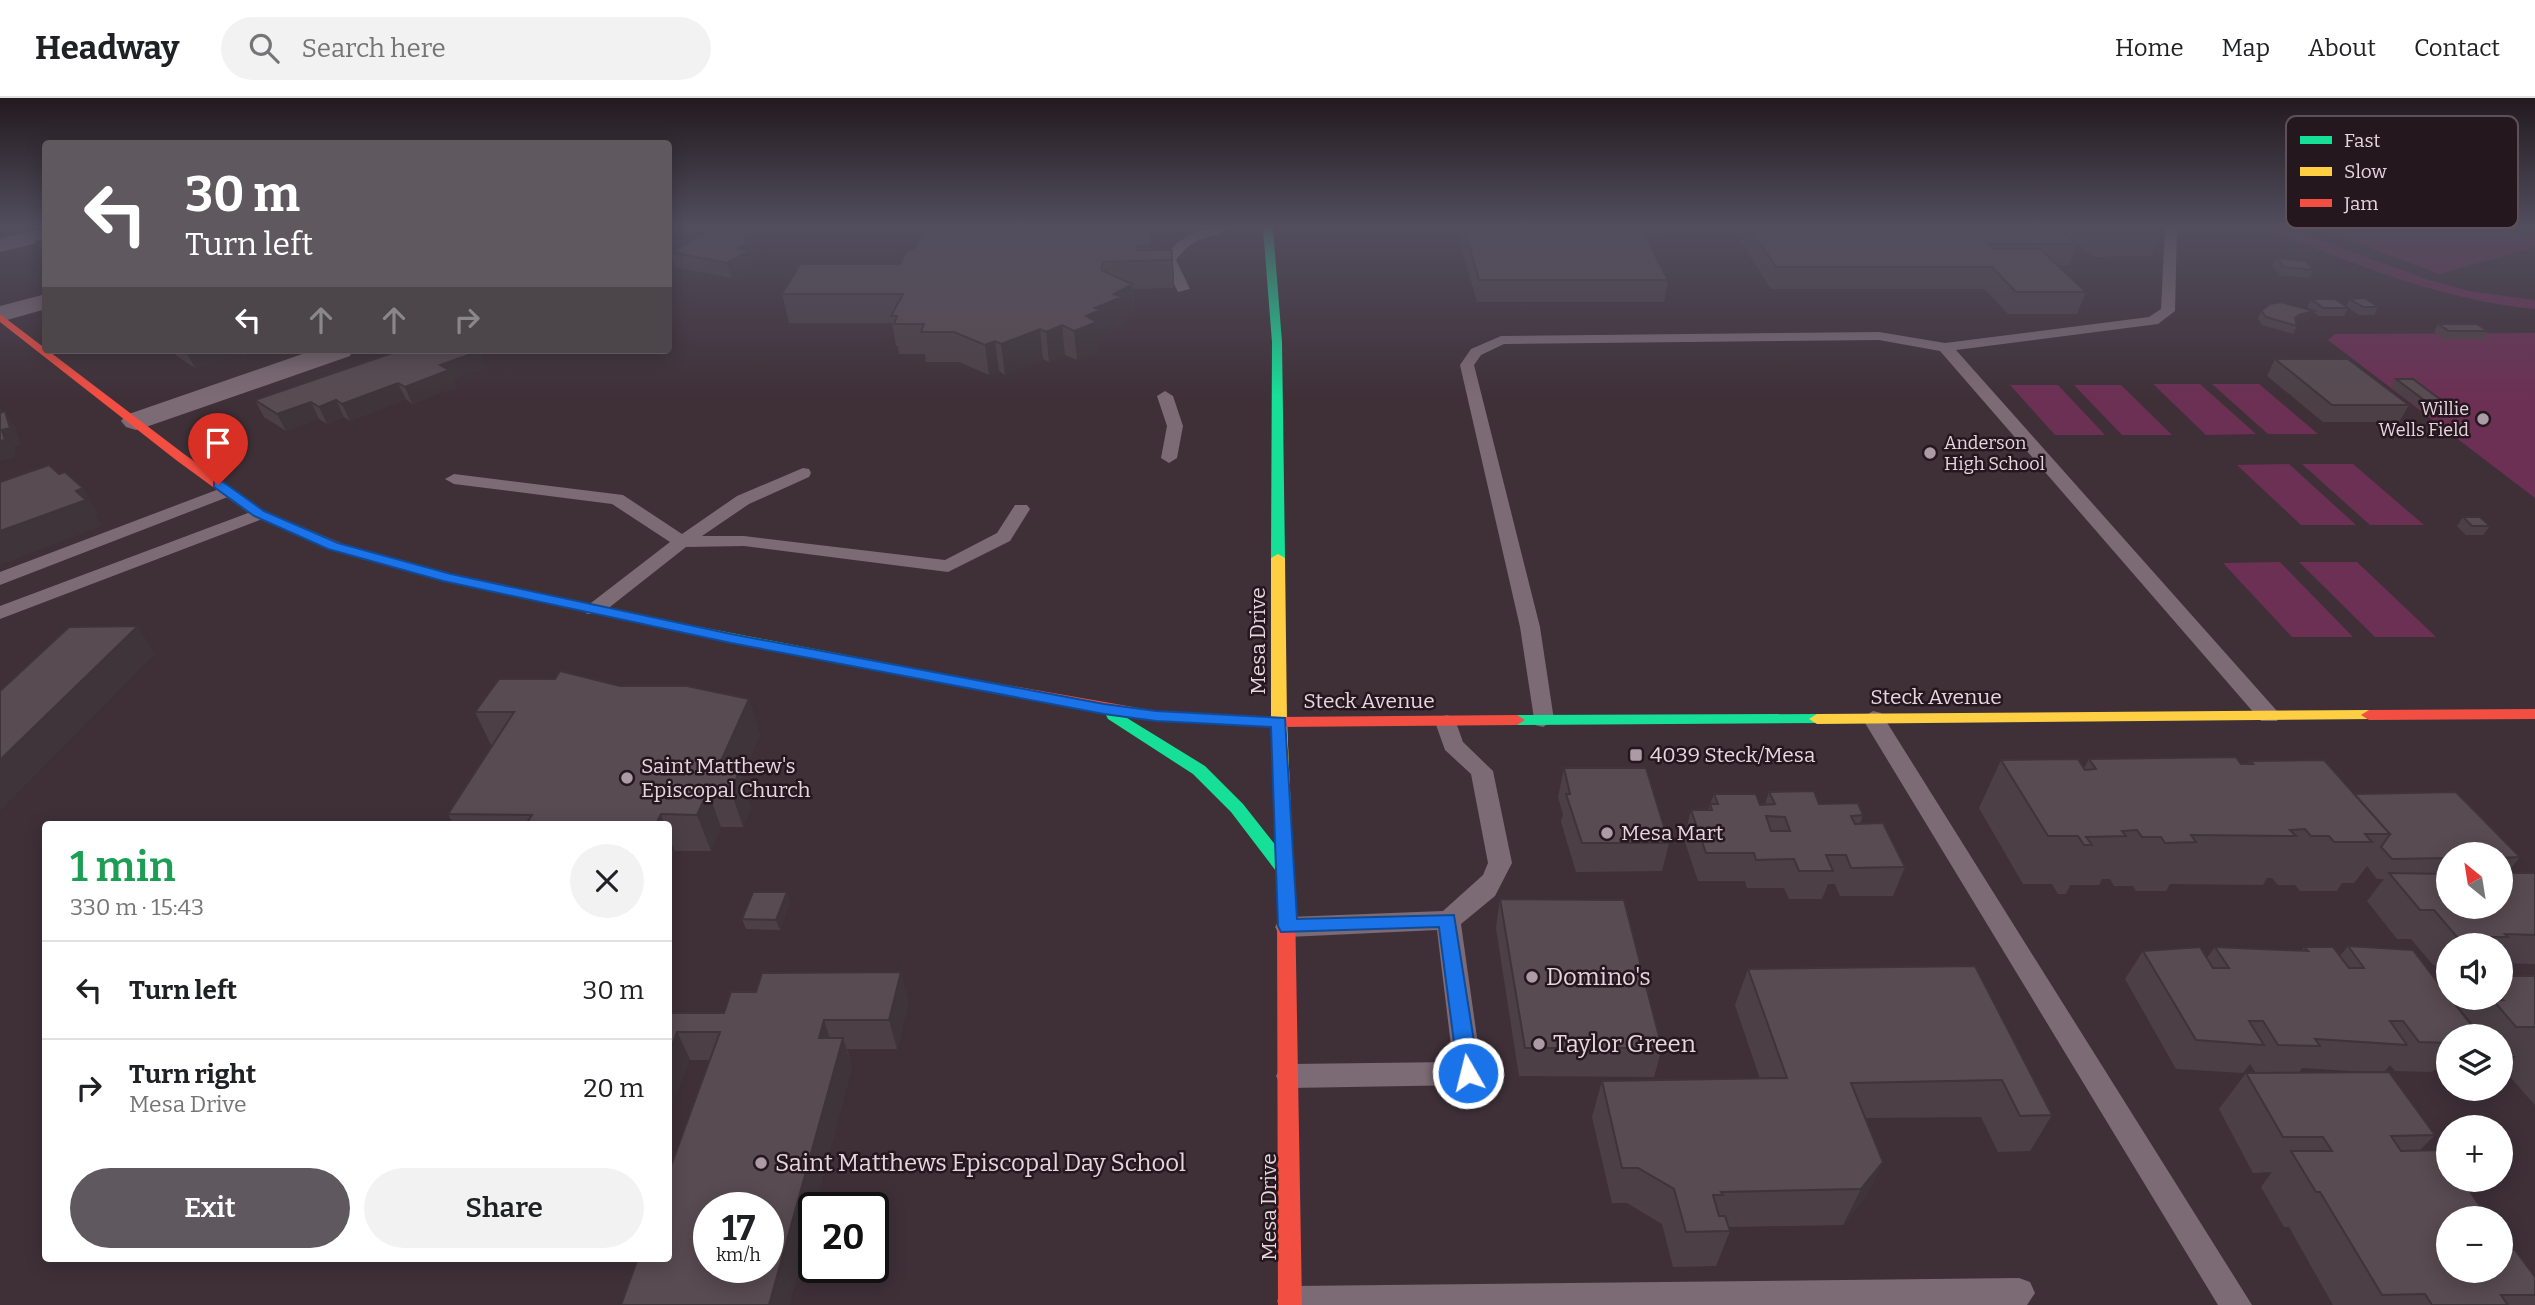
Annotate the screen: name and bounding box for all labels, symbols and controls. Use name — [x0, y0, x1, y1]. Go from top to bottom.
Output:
search box — [221, 17, 711, 80]
text: Headway — [35, 28, 179, 68]
icon: search — [245, 29, 283, 67]
text: Search here — [301, 33, 446, 64]
text: Home — [2115, 34, 2184, 62]
text: Map — [2222, 34, 2270, 62]
text: About — [2308, 34, 2376, 62]
text: Contact — [2414, 34, 2500, 62]
legend — [2286, 116, 2518, 228]
text: Fast — [2344, 129, 2381, 152]
text: Slow — [2344, 160, 2387, 183]
text: 30 m — [185, 165, 300, 224]
icon: left — [70, 168, 161, 259]
text: Jam — [2343, 192, 2378, 215]
text: Turn left — [185, 225, 313, 263]
icon: left — [229, 301, 267, 339]
icon: ahead — [302, 301, 340, 339]
icon: ahead — [375, 301, 413, 339]
icon: right — [448, 301, 486, 339]
place label: Willie Wells Field — [2379, 398, 2469, 441]
marker: Willie Wells Field — [2475, 411, 2491, 427]
pin — [188, 413, 248, 485]
icon: arrive — [199, 424, 237, 462]
place label: Anderson High School — [1944, 432, 2045, 475]
marker: Anderson High School — [1922, 445, 1938, 461]
street label: Mesa Drive — [1245, 587, 1271, 695]
street label: Steck Avenue — [1870, 684, 2002, 710]
street label: Steck Avenue — [1303, 688, 1435, 714]
place label: 4039 Steck/Mesa — [1650, 742, 1816, 768]
marker: 4039 Steck/Mesa — [1628, 747, 1644, 763]
place label: Saint Matthew's Episcopal Church — [641, 753, 811, 803]
marker: Saint Matthew's Episcopal Church — [619, 770, 635, 786]
place label: Mesa Mart — [1621, 820, 1724, 846]
marker: Mesa Mart — [1599, 825, 1615, 841]
text: 1 min — [70, 842, 176, 892]
north arrow — [2436, 842, 2513, 919]
map controls — [2436, 842, 2513, 1283]
button: close — [570, 844, 644, 918]
text: 330 m · 15:43 — [70, 893, 204, 921]
button: sound — [2436, 933, 2513, 1010]
place label: Domino's — [1546, 963, 1651, 991]
marker: Domino's — [1524, 969, 1540, 985]
icon: left — [70, 971, 108, 1009]
text: Turn left — [129, 975, 237, 1006]
text: 30 m — [583, 975, 644, 1006]
button: layers — [2436, 1024, 2513, 1101]
place label: Taylor Green — [1553, 1030, 1696, 1058]
position arrow — [1431, 1036, 1505, 1110]
marker: Taylor Green — [1531, 1036, 1547, 1052]
text: Turn right — [129, 1059, 256, 1090]
icon: right — [70, 1069, 108, 1107]
text: 20 m — [583, 1073, 644, 1104]
text: Mesa Drive — [129, 1090, 247, 1118]
button: + — [2436, 1115, 2513, 1192]
place label: Saint Matthews Episcopal Day School — [775, 1149, 1186, 1177]
street label: Mesa Drive — [1256, 1153, 1282, 1261]
marker: Saint Matthews Episcopal Day School — [753, 1155, 769, 1171]
button: Exit — [70, 1168, 350, 1248]
button: Share — [364, 1168, 644, 1248]
speed limit sign: 20 — [798, 1192, 889, 1283]
button: − — [2436, 1206, 2513, 1283]
text: 17 — [722, 1207, 755, 1249]
text: km/h — [716, 1244, 761, 1266]

